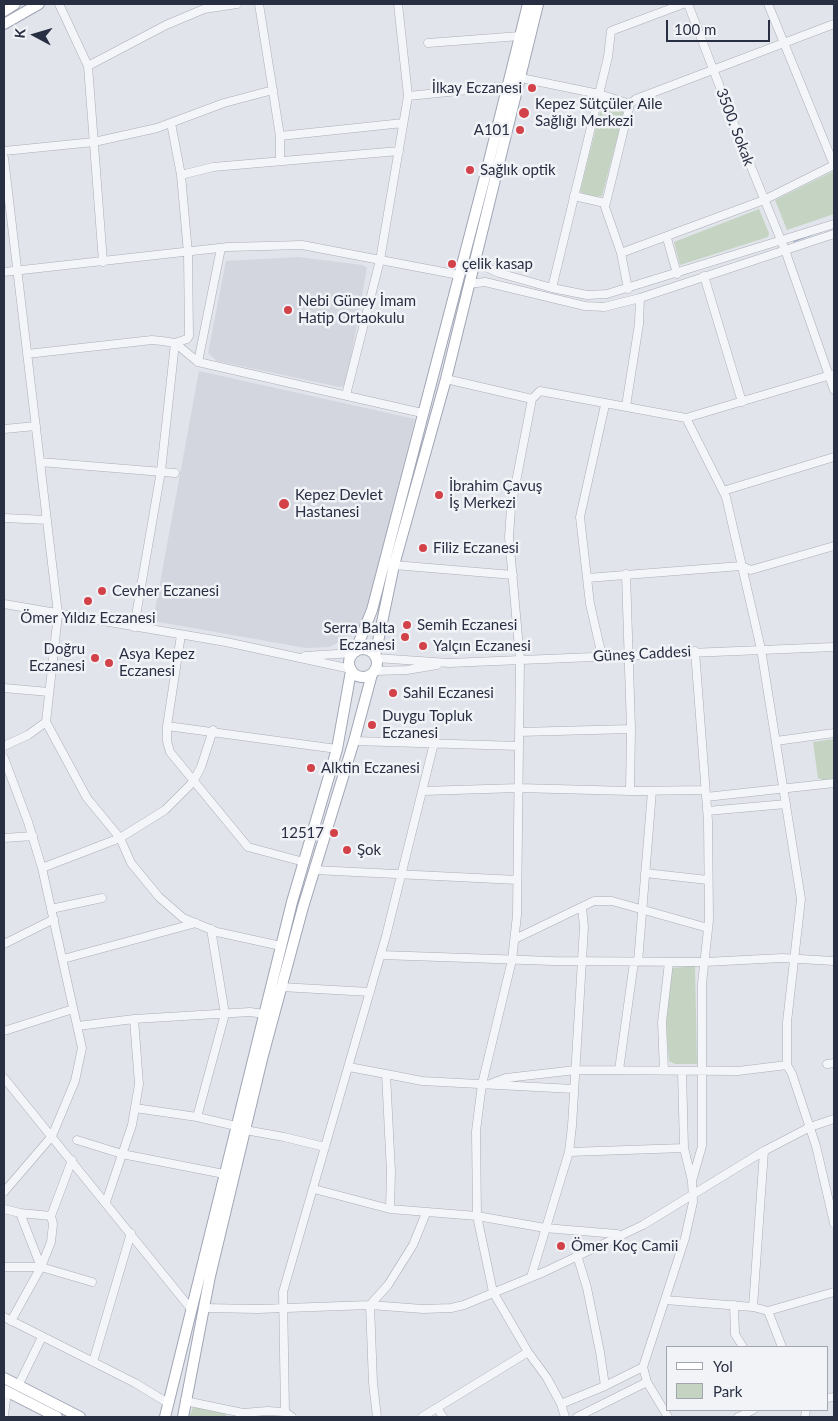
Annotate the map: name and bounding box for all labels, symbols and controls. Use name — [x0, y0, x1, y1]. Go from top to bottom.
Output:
north arrow — [10, 10, 60, 60]
scale bar — [668, 10, 772, 42]
text: 100 m — [674, 20, 716, 38]
text: K — [11, 28, 29, 39]
place label: İlkay Eczanesi — [432, 79, 522, 97]
marker: İlkay Eczanesi — [526, 82, 538, 94]
street label: 3500. Sokak — [712, 86, 758, 168]
place label: Kepez Sütçüler Aile Sağlığı Merkezi — [535, 95, 662, 130]
marker: Kepez Sütçüler Aile Sağlığı Merkezi — [517, 106, 531, 120]
place label: A101 — [474, 121, 510, 139]
marker: A101 — [514, 124, 526, 136]
place label: Sağlık optik — [480, 161, 556, 179]
marker: Sağlık optik — [464, 164, 476, 176]
place label: çelik kasap — [462, 255, 533, 273]
marker: çelik kasap — [446, 258, 458, 270]
place label: Nebi Güney İmam Hatip Ortaokulu — [298, 292, 416, 327]
marker: Nebi Güney İmam Hatip Ortaokulu — [282, 304, 294, 316]
place label: İbrahim Çavuş İş Merkezi — [449, 477, 542, 512]
place label: Kepez Devlet Hastanesi — [295, 486, 383, 521]
marker: İbrahim Çavuş İş Merkezi — [433, 489, 445, 501]
marker: Kepez Devlet Hastanesi — [277, 497, 291, 511]
place label: Filiz Eczanesi — [433, 539, 519, 557]
marker: Filiz Eczanesi — [417, 542, 429, 554]
place label: Cevher Eczanesi — [112, 582, 219, 600]
marker: Cevher Eczanesi — [96, 585, 108, 597]
marker: Ömer Yıldız Eczanesi — [82, 595, 94, 607]
place label: Ömer Yıldız Eczanesi — [20, 609, 156, 627]
place label: Semih Eczanesi — [417, 616, 517, 634]
place label: Serra Balta Eczanesi — [323, 619, 395, 654]
marker: Semih Eczanesi — [401, 619, 413, 631]
marker: Serra Balta Eczanesi — [399, 631, 411, 643]
place label: Yalçın Eczanesi — [433, 637, 531, 655]
place label: Doğru Eczanesi — [29, 640, 85, 675]
marker: Yalçın Eczanesi — [417, 640, 429, 652]
street label: Güneş Caddesi — [593, 642, 691, 666]
place label: Asya Kepez Eczanesi — [119, 645, 195, 680]
marker: Doğru Eczanesi — [89, 652, 101, 664]
marker: Asya Kepez Eczanesi — [103, 657, 115, 669]
place label: Sahil Eczanesi — [403, 684, 494, 702]
marker: Sahil Eczanesi — [387, 687, 399, 699]
place label: Duygu Topluk Eczanesi — [382, 707, 473, 742]
marker: Duygu Topluk Eczanesi — [366, 719, 378, 731]
place label: Alktin Eczanesi — [321, 759, 420, 777]
marker: Alktin Eczanesi — [305, 762, 317, 774]
place label: 12517 — [281, 824, 324, 842]
marker: 12517 — [328, 827, 340, 839]
place label: Şok — [357, 841, 381, 859]
marker: Şok — [341, 844, 353, 856]
place label: Ömer Koç Camii — [571, 1237, 678, 1255]
marker: Ömer Koç Camii — [555, 1240, 567, 1252]
legend — [666, 1346, 828, 1411]
text: Yol — [713, 1357, 733, 1375]
text: Park — [713, 1382, 742, 1400]

